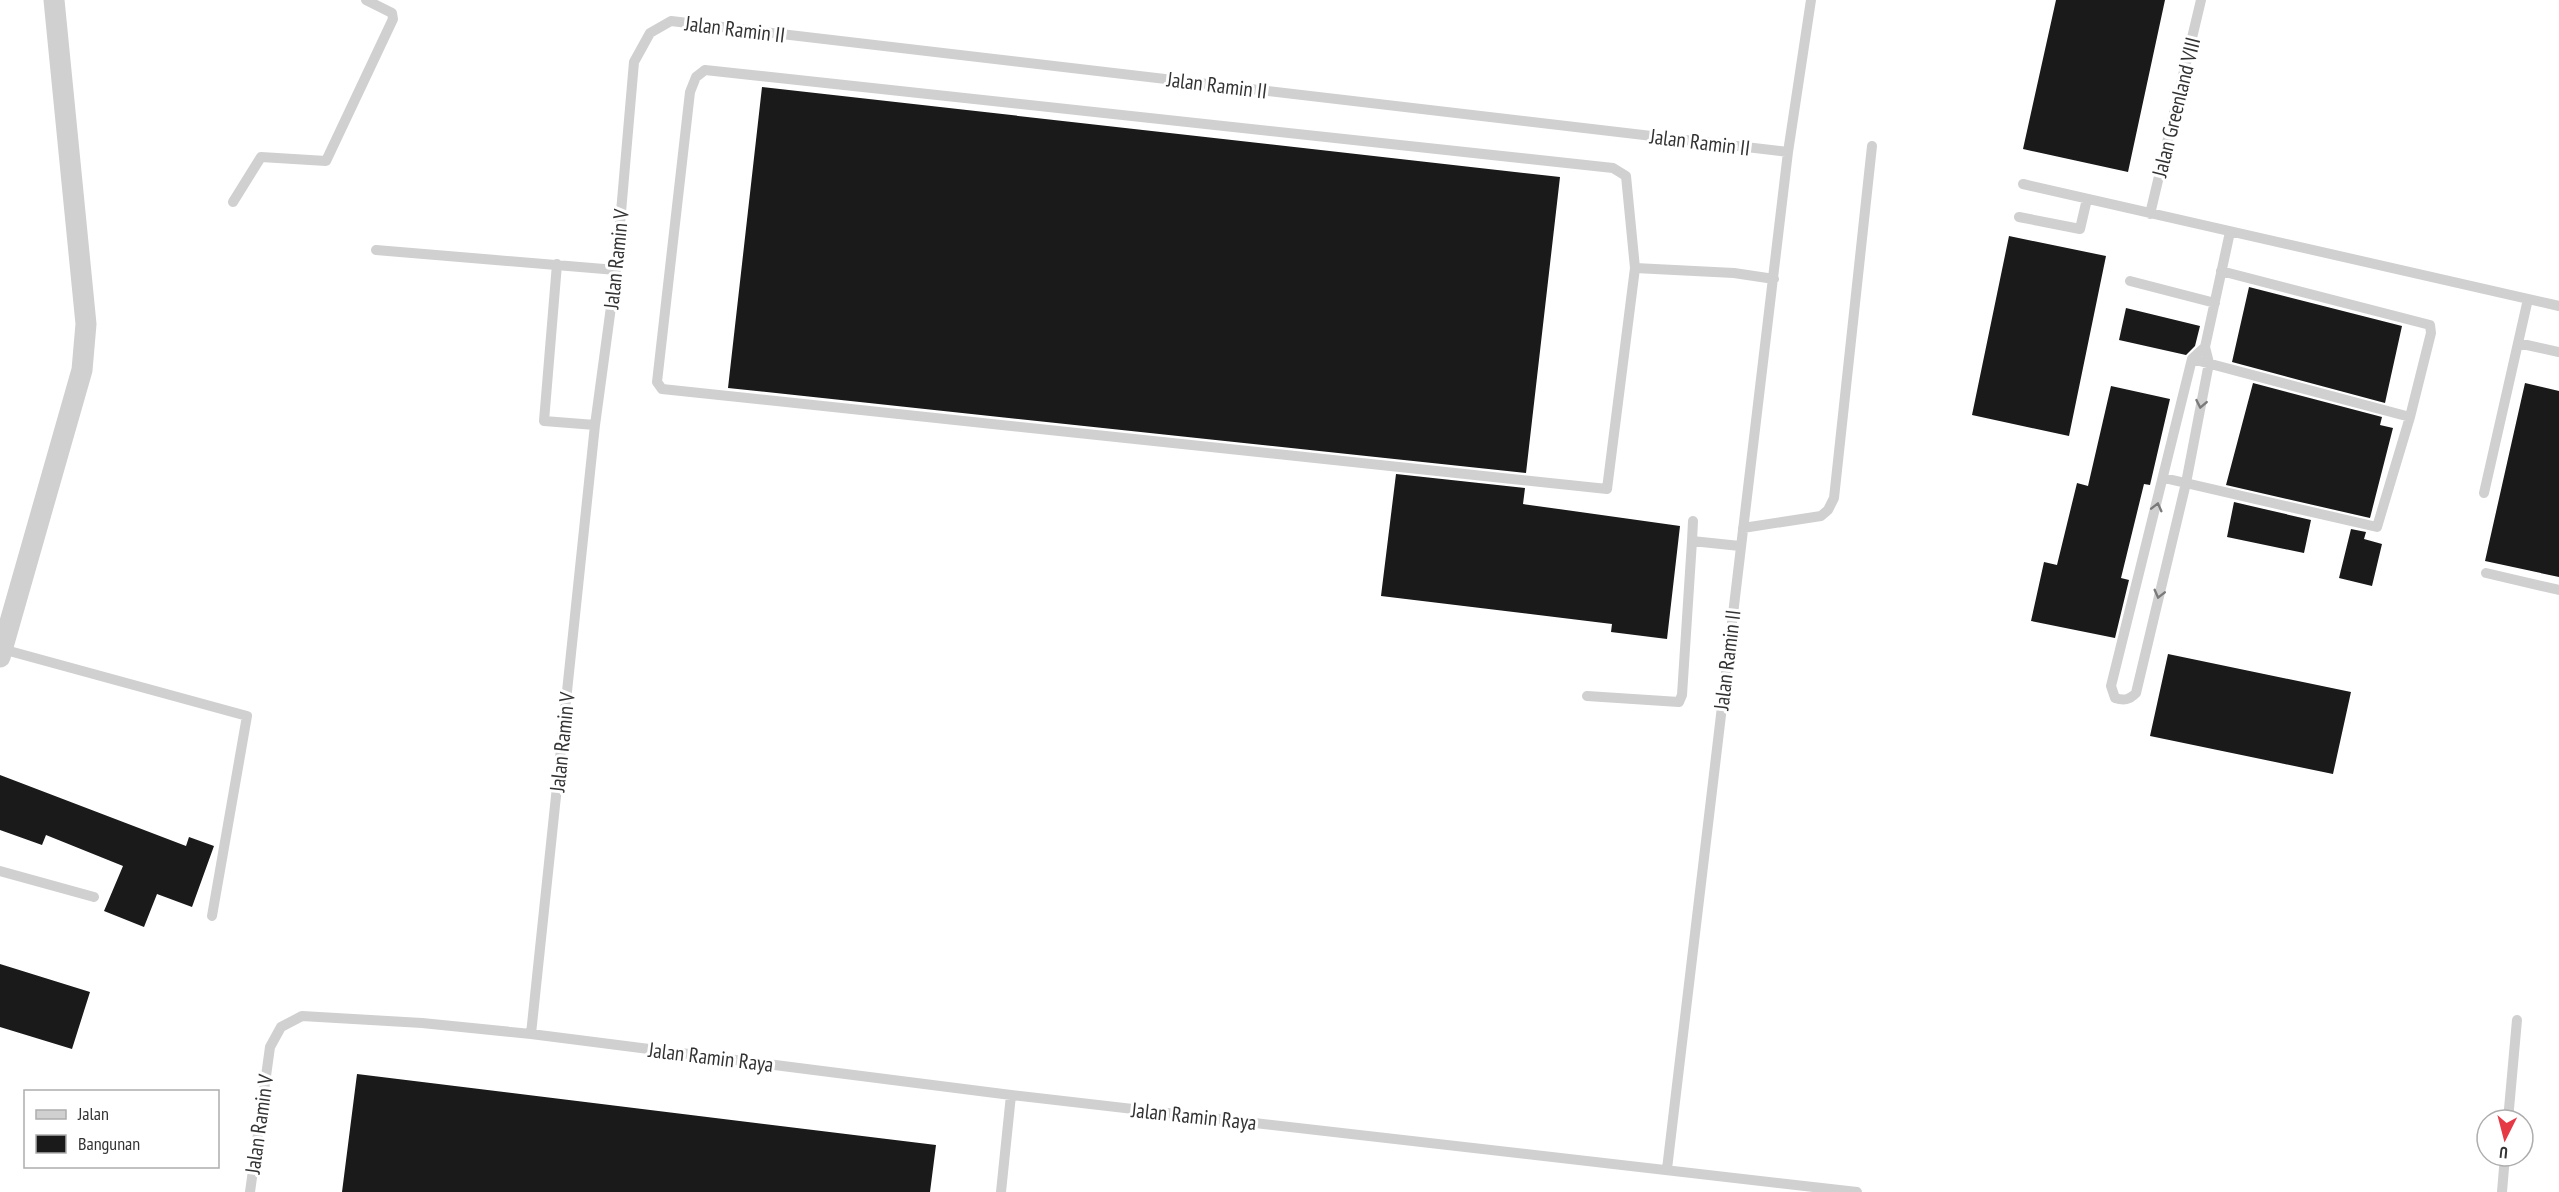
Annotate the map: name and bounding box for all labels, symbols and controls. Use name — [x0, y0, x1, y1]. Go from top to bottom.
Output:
street label: Jalan Ramin II — [682, 9, 787, 49]
street label: Jalan Greenland VIII — [2145, 34, 2206, 181]
street label: Jalan Ramin II — [1164, 65, 1269, 105]
street label: Jalan Ramin II — [1647, 122, 1752, 162]
street label: Jalan Ramin V — [597, 208, 635, 311]
one-way arrow — [2195, 399, 2208, 409]
one-way arrow — [2149, 503, 2162, 513]
one-way arrow — [2154, 589, 2167, 599]
street label: Jalan Ramin II — [1707, 608, 1747, 713]
street label: Jalan Ramin V — [543, 691, 581, 794]
street label: Jalan Ramin Raya — [646, 1036, 775, 1078]
street label: Jalan Ramin V — [239, 1072, 279, 1176]
legend — [24, 1090, 219, 1168]
street label: Jalan Ramin Raya — [1129, 1096, 1258, 1136]
text: Jalan — [77, 1102, 109, 1125]
north arrow — [2475, 1108, 2535, 1168]
text: Bangunan — [78, 1132, 140, 1155]
text: U — [2498, 1143, 2509, 1163]

